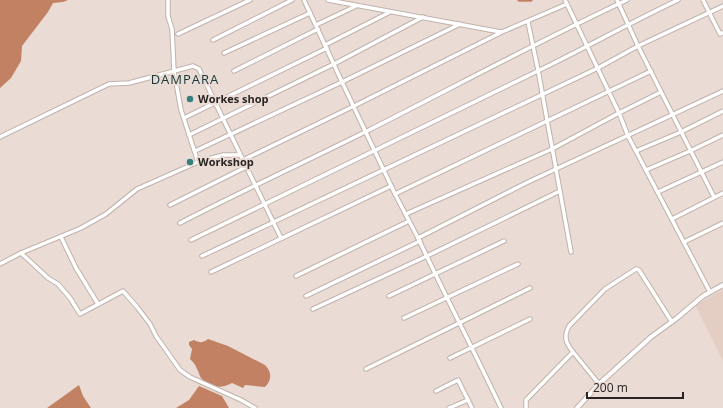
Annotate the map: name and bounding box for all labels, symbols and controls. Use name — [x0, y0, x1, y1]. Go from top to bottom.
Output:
district label: DAMPARA — [151, 70, 219, 88]
place label: Workes shop — [198, 91, 269, 106]
marker: Workes shop — [185, 94, 195, 104]
place label: Workshop — [198, 154, 254, 169]
marker: Workshop — [185, 157, 195, 167]
scale bar — [587, 374, 683, 400]
text: 200 m — [593, 379, 628, 396]

